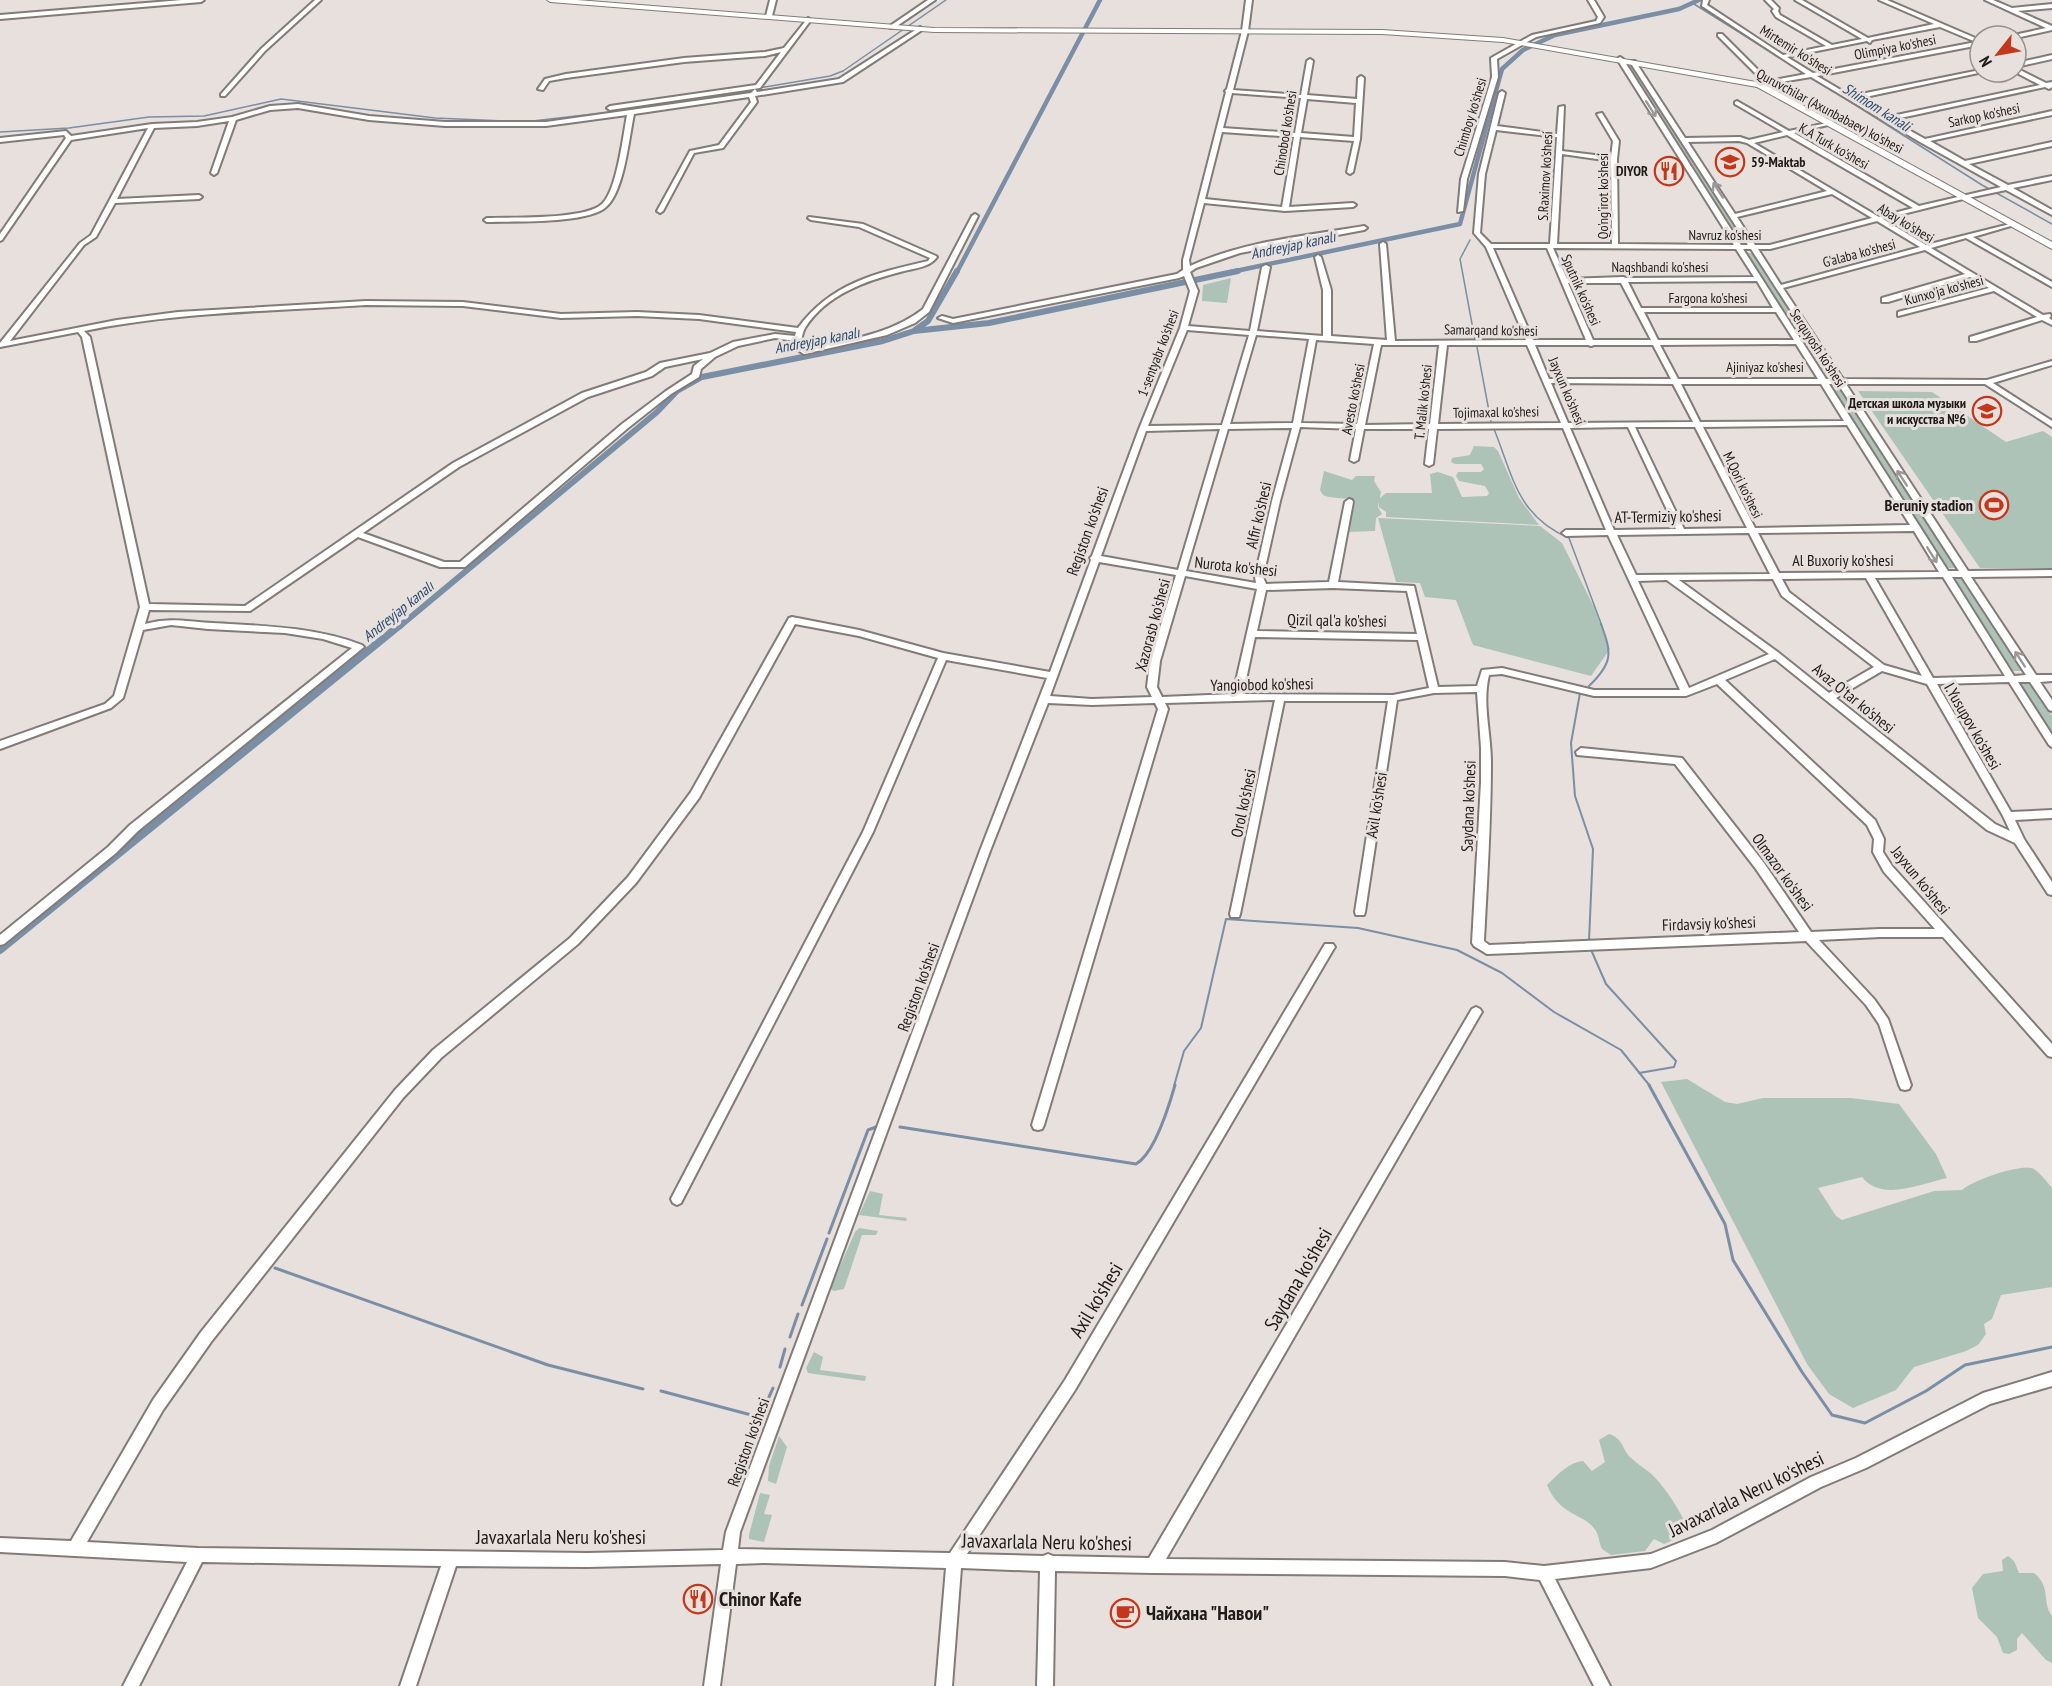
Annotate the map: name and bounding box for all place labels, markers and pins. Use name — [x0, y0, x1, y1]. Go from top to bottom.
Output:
school or university icon: 59-Maktab — [1714, 146, 1746, 178]
place label: 59-Maktab — [1751, 153, 1805, 171]
restaurant icon: DIYOR — [1653, 155, 1685, 187]
place label: DIYOR — [1616, 162, 1648, 180]
place label: Детская школа музыки и искусства №6 — [1848, 394, 1966, 428]
school or university icon: Детская школа музыки и искусства №6 — [1971, 395, 2003, 427]
sports icon: Beruniy stadion — [1978, 489, 2010, 521]
place label: Beruniy stadion — [1885, 495, 1973, 515]
restaurant icon: Chinor Kafe — [682, 1583, 714, 1615]
place label: Chinor Kafe — [719, 1586, 802, 1612]
cafe icon: Чайхана "Навои" — [1109, 1597, 1141, 1629]
place label: Чайхана "Навои" — [1146, 1600, 1269, 1626]

